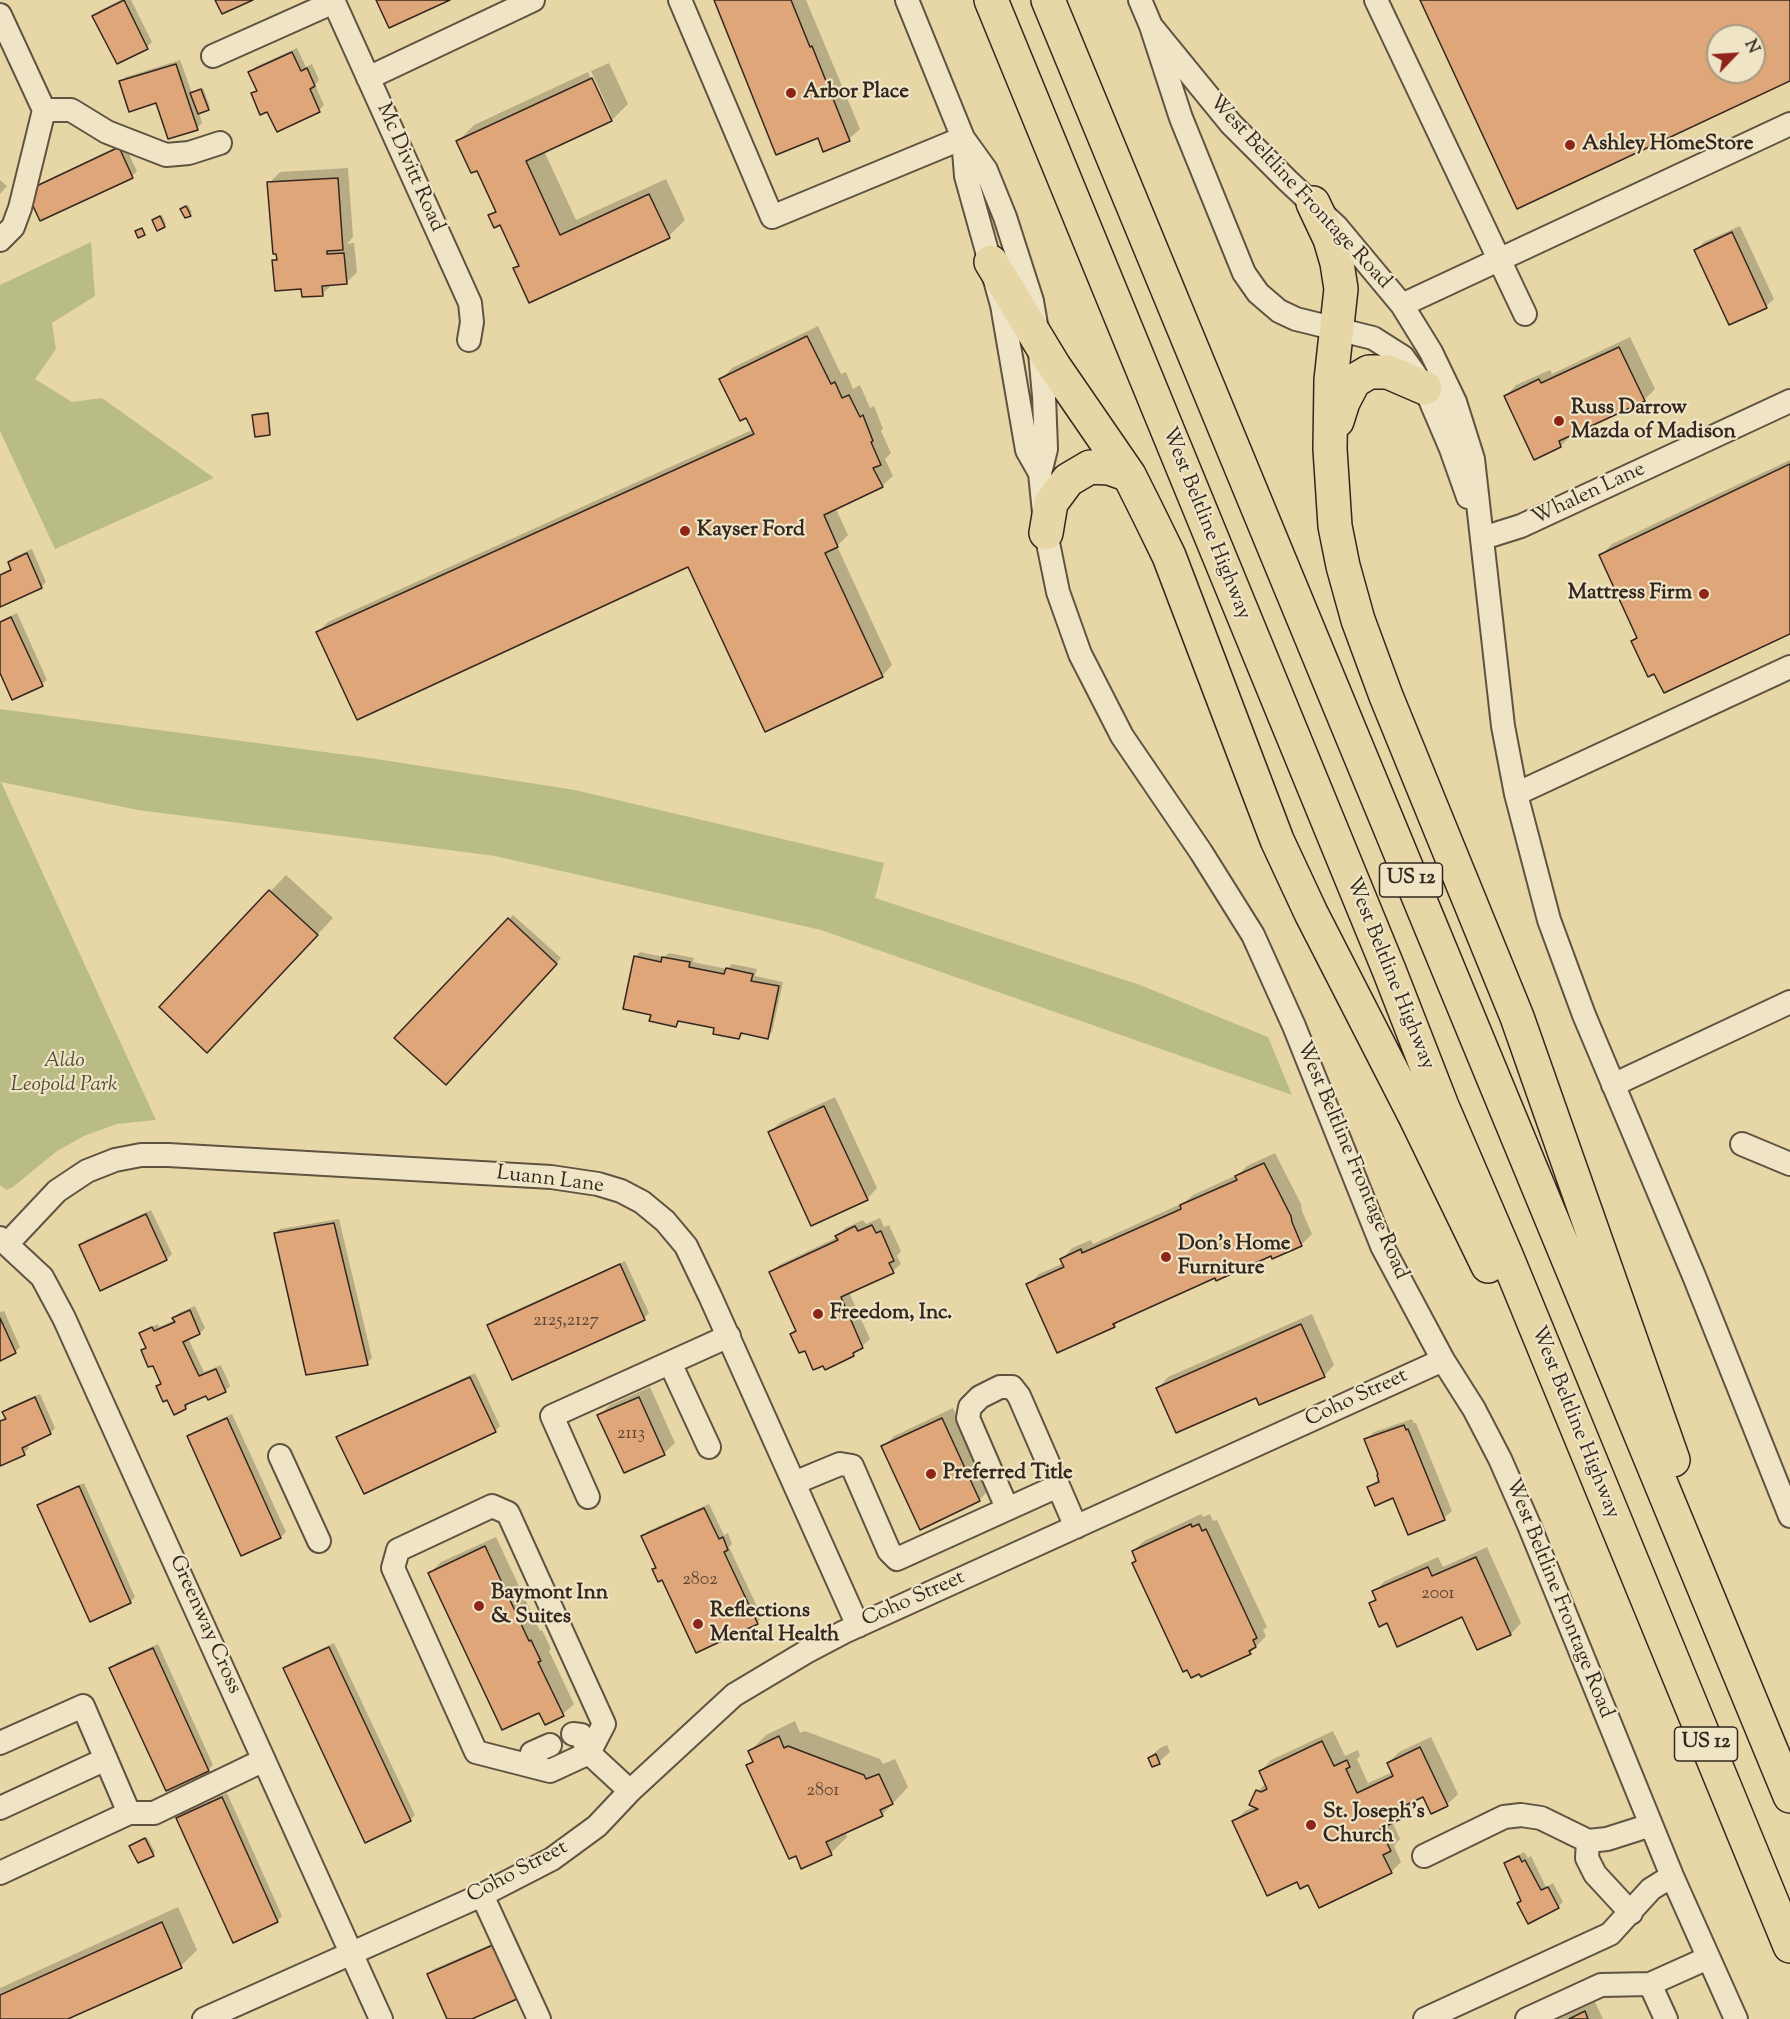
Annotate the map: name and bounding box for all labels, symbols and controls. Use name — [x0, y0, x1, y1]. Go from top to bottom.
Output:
north arrow — [1706, 24, 1766, 84]
text: N — [1738, 36, 1764, 58]
place label: Arbor Place — [803, 80, 909, 106]
marker: Arbor Place — [784, 86, 798, 100]
street label: West Beltline Frontage Road — [1202, 91, 1396, 295]
street label: Mc Divitt Road — [369, 100, 449, 236]
place label: Ashley HomeStore — [1582, 132, 1754, 158]
marker: Ashley HomeStore — [1563, 138, 1577, 152]
place label: Russ Darrow Mazda of Madison — [1571, 396, 1736, 446]
marker: Russ Darrow Mazda of Madison — [1552, 414, 1566, 428]
street label: West Beltline Highway — [1155, 424, 1255, 624]
street label: Whalen Lane — [1528, 458, 1650, 532]
place label: Kayser Ford — [697, 518, 805, 544]
marker: Kayser Ford — [678, 524, 692, 538]
place label: Mattress Firm — [1568, 581, 1692, 607]
marker: Mattress Firm — [1697, 587, 1711, 601]
road number: US 12 — [1380, 863, 1442, 897]
street label: West Beltline Highway — [1339, 874, 1439, 1074]
street label: West Beltline Frontage Road — [1289, 1038, 1413, 1284]
park label: Aldo Leopold Park — [11, 1049, 117, 1099]
street label: Luann Lane — [495, 1162, 605, 1200]
place label: Don's Home Furniture — [1178, 1232, 1291, 1282]
marker: Don's Home Furniture — [1159, 1250, 1173, 1264]
place label: Freedom, Inc. — [830, 1301, 952, 1327]
marker: Freedom, Inc. — [811, 1307, 825, 1321]
house number: 2125,2127 — [533, 1311, 599, 1333]
street label: West Beltline Highway — [1524, 1323, 1624, 1523]
street label: Coho Street — [1302, 1364, 1412, 1434]
house number: 2113 — [617, 1424, 645, 1446]
place label: Preferred Title — [943, 1461, 1073, 1487]
marker: Preferred Title — [924, 1467, 938, 1481]
street label: West Beltline Frontage Road — [1498, 1476, 1618, 1722]
street label: Greenway Cross — [162, 1552, 246, 1698]
street label: Coho Street — [859, 1566, 969, 1634]
house number: 2802 — [682, 1570, 718, 1592]
place label: Baymont Inn & Suites — [491, 1581, 608, 1631]
house number: 2001 — [1421, 1584, 1455, 1606]
marker: Baymont Inn & Suites — [472, 1599, 486, 1613]
place label: Reflections Mental Health — [710, 1599, 839, 1649]
marker: Reflections Mental Health — [691, 1617, 705, 1631]
road number: US 12 — [1674, 1727, 1738, 1761]
house number: 2801 — [807, 1781, 839, 1803]
place label: St. Joseph's Church — [1323, 1800, 1425, 1850]
marker: St. Joseph's Church — [1304, 1818, 1318, 1832]
street label: Coho Street — [464, 1836, 572, 1910]

